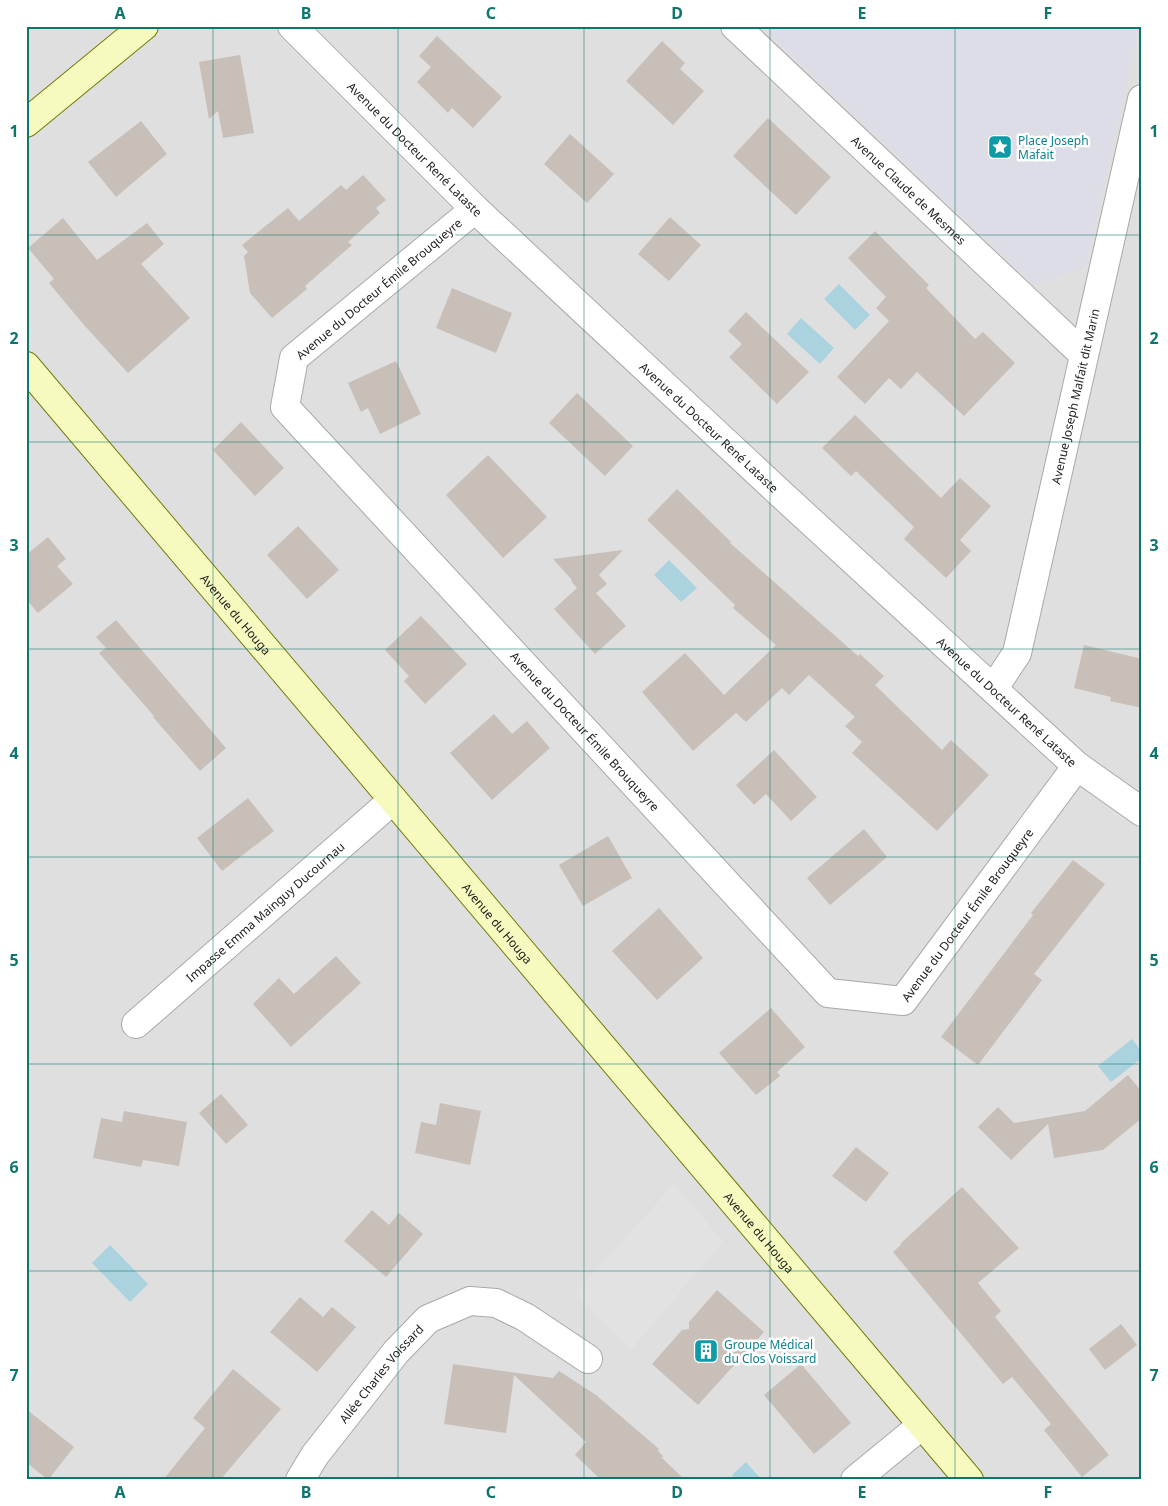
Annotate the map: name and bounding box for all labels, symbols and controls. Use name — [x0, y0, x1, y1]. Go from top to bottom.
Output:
text: A — [114, 2, 126, 24]
text: B — [301, 2, 311, 24]
text: C — [486, 2, 496, 24]
text: D — [671, 2, 683, 24]
text: E — [858, 2, 867, 24]
text: F — [1044, 2, 1052, 24]
street label: Avenue du Docteur René Lataste — [344, 78, 486, 220]
text: 1 — [9, 120, 19, 142]
text: 1 — [1149, 120, 1159, 142]
street label: Avenue Claude de Mesmes — [848, 132, 970, 248]
place label: Place Joseph Mafait — [1018, 132, 1089, 163]
place icon: Place Joseph Mafait — [987, 134, 1013, 160]
street label: Avenue du Docteur Émile Brouqueyre — [292, 214, 466, 364]
street label: Avenue Joseph Malfait dit Marin — [1047, 307, 1103, 486]
text: 2 — [9, 327, 19, 349]
text: 2 — [1149, 327, 1159, 349]
street label: Avenue du Docteur René Lataste — [636, 358, 783, 496]
text: 3 — [9, 534, 19, 556]
text: 3 — [1149, 534, 1159, 556]
street label: Avenue du Houga — [197, 570, 275, 658]
street label: Avenue du Docteur René Lataste — [933, 633, 1081, 770]
street label: Avenue du Docteur Émile Brouqueyre — [507, 648, 664, 815]
text: 4 — [9, 742, 19, 764]
text: 4 — [1149, 742, 1159, 764]
street label: Avenue du Docteur Émile Brouqueyre — [897, 824, 1037, 1005]
street label: Impasse Emma Mainguy Ducournau — [182, 838, 348, 985]
street label: Avenue du Houga — [459, 879, 537, 967]
text: 5 — [9, 949, 19, 971]
text: 5 — [1149, 949, 1159, 971]
text: 6 — [9, 1156, 19, 1178]
text: 6 — [1149, 1156, 1159, 1178]
street label: Avenue du Houga — [720, 1188, 798, 1276]
street label: Allée Charles Voissard — [335, 1320, 427, 1426]
place label: Groupe Médical du Clos Voissard — [724, 1336, 816, 1367]
building icon: Groupe Médical du Clos Voissard — [693, 1338, 719, 1364]
text: 7 — [9, 1364, 19, 1386]
text: 7 — [1149, 1364, 1159, 1386]
text: A — [114, 1481, 126, 1503]
text: B — [301, 1481, 311, 1503]
text: C — [486, 1481, 496, 1503]
text: D — [671, 1481, 683, 1503]
text: E — [858, 1481, 867, 1503]
text: F — [1044, 1481, 1052, 1503]

